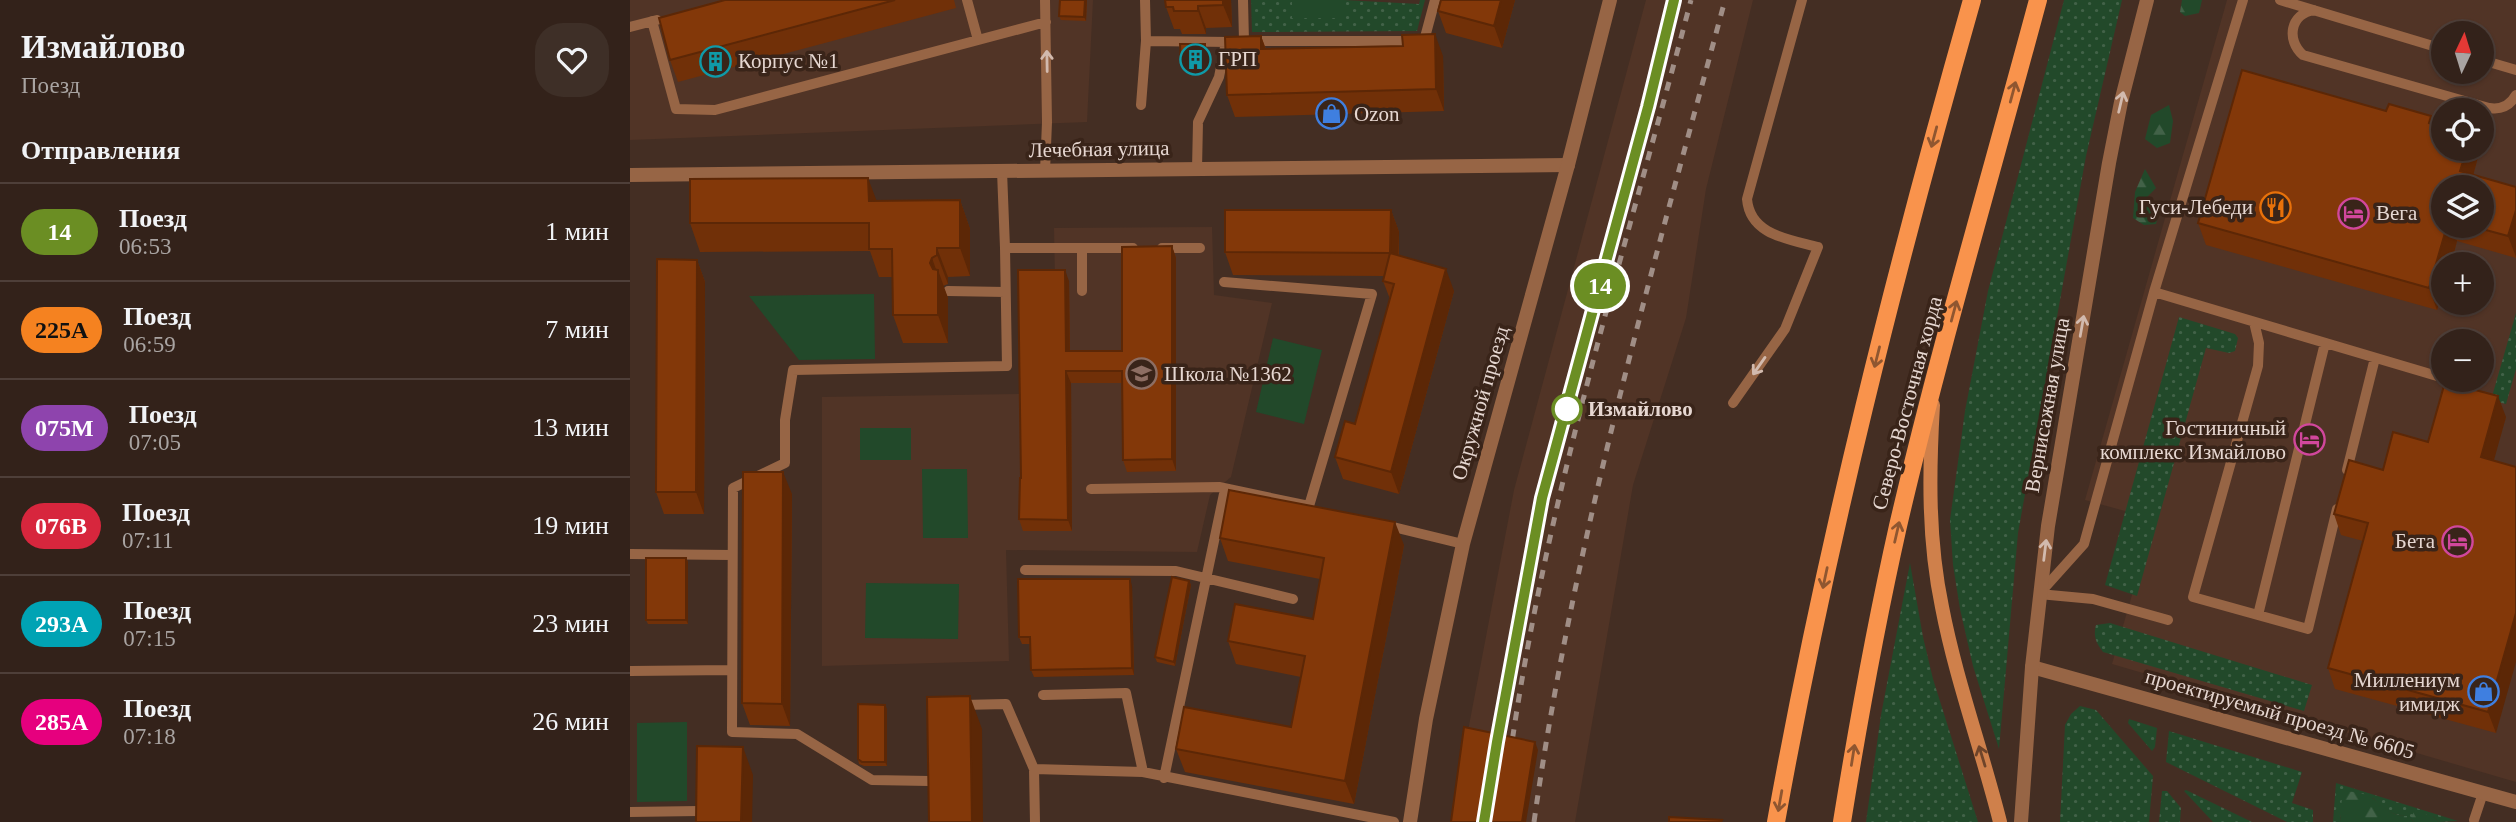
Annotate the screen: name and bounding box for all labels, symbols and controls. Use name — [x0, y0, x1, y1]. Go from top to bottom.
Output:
north arrow — [2431, 21, 2494, 84]
map controls — [2431, 21, 2494, 392]
button: heart — [535, 23, 609, 97]
text: Измайлово — [21, 29, 186, 65]
building icon: ГРП — [1178, 42, 1212, 76]
building icon: Корпус №1 — [698, 44, 732, 78]
place label: ГРП — [1218, 47, 1257, 71]
place label: Корпус №1 — [738, 49, 839, 73]
one-way arrow — [1040, 50, 1053, 73]
text: Поезд — [21, 73, 80, 98]
one-way arrow — [2007, 81, 2020, 103]
one-way arrow — [2115, 91, 2129, 114]
shop icon: Ozon — [1314, 97, 1348, 131]
button: locate — [2431, 98, 2494, 161]
place label: Ozon — [1354, 102, 1400, 126]
one-way arrow — [1927, 125, 1940, 147]
text: Отправления — [21, 136, 180, 165]
street label: Лечебная улица — [1028, 136, 1170, 162]
button: layers — [2431, 175, 2494, 238]
restaurant icon: Гуси-Лебеди — [2259, 190, 2293, 224]
place label: Гуси-Лебеди — [2139, 195, 2253, 219]
hotel icon: Вега — [2336, 196, 2370, 230]
place label: Вега — [2376, 201, 2418, 225]
text: Поезд — [119, 204, 187, 233]
text: 1 мин — [545, 217, 609, 246]
text: 14 — [48, 219, 72, 245]
text: 06:53 — [119, 234, 171, 259]
button: + — [2431, 252, 2494, 315]
line badge: 14 — [1569, 263, 1632, 309]
text: 14 — [1588, 273, 1612, 299]
street label: Северо-Восточная хорда — [1867, 293, 1947, 513]
one-way arrow — [1948, 300, 1961, 323]
text: Поезд — [123, 302, 191, 331]
text: 7 мин — [545, 315, 609, 344]
street label: Вернисажная улица — [2020, 315, 2074, 494]
one-way arrow — [2076, 315, 2089, 338]
text: 225А — [35, 317, 88, 343]
street label: Окружной проезд — [1447, 323, 1514, 483]
button: − — [2431, 329, 2494, 392]
text: 06:59 — [123, 332, 176, 357]
one-way arrow — [1870, 345, 1883, 368]
one-way arrow — [1752, 356, 1766, 375]
school or university icon: Школа №1362 — [1124, 357, 1158, 391]
place label: Школа №1362 — [1164, 362, 1292, 386]
marker: Измайлово — [1552, 394, 1582, 424]
place label: Измайлово — [1588, 397, 1693, 421]
text: Поезд — [129, 400, 197, 429]
text: 13 мин — [532, 413, 609, 442]
text: 075М — [35, 415, 94, 441]
place label: Гостиничный комплекс Измайлово — [2100, 416, 2286, 464]
hotel icon: Гостиничный комплекс Измайлово — [2292, 423, 2326, 457]
text: 07:05 — [129, 430, 181, 455]
text: Поезд — [122, 498, 190, 527]
text: 19 мин — [532, 511, 609, 540]
text: 076В — [35, 513, 87, 539]
one-way arrow — [1891, 521, 1905, 544]
hotel icon: Бета — [2441, 524, 2475, 558]
text: 07:11 — [122, 528, 174, 553]
place label: Бета — [2395, 529, 2436, 553]
one-way arrow — [2038, 540, 2051, 562]
one-way arrow — [1817, 566, 1831, 589]
text: Поезд — [123, 596, 191, 625]
text: 23 мин — [532, 609, 609, 638]
text: 293А — [35, 611, 88, 637]
text: 07:15 — [123, 626, 176, 651]
street label: проектируемый проезд № 6605 — [2143, 664, 2417, 764]
place label: Миллениум имидж — [2354, 668, 2460, 716]
shop icon: Миллениум имидж — [2466, 675, 2500, 709]
text: Поезд — [123, 694, 191, 723]
text: 26 мин — [532, 707, 609, 736]
text: 285А — [35, 709, 88, 735]
text: 07:18 — [123, 724, 176, 749]
one-way arrow — [1847, 744, 1860, 767]
one-way arrow — [1974, 746, 1987, 768]
one-way arrow — [1773, 789, 1786, 812]

